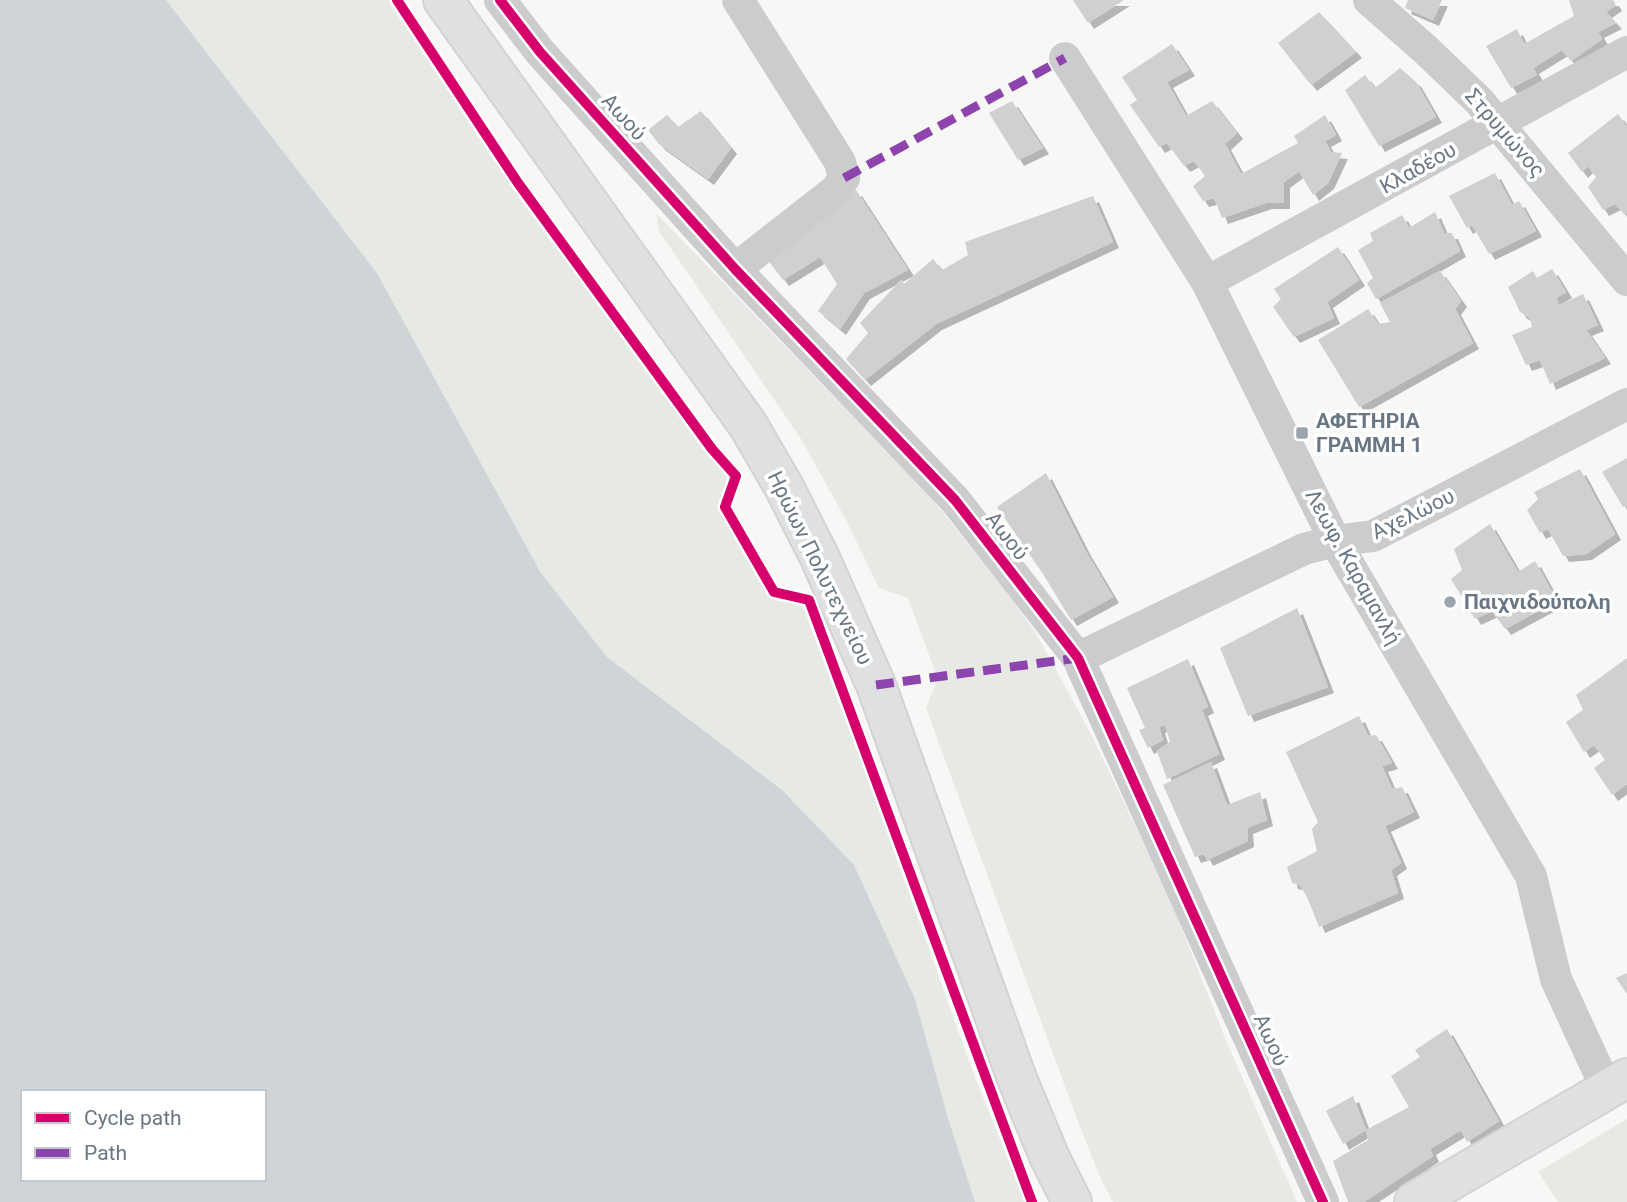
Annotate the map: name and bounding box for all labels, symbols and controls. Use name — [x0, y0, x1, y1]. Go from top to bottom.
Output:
street label: Στρυμώνος — [1460, 84, 1550, 182]
street label: Αωού — [597, 89, 651, 145]
street label: Κλαδέου — [1376, 137, 1460, 199]
place label: ΑΦΕΤΗΡΙΑ ΓΡΑΜΜΗ 1 — [1316, 409, 1423, 457]
marker: ΑΦΕΤΗΡΙΑ ΓΡΑΜΜΗ 1 — [1294, 425, 1310, 441]
street label: Ηρώων Πολυτεχνείου — [763, 467, 877, 669]
street label: Αχελώου — [1368, 484, 1458, 544]
street label: Λεωφ. Καραμανλή — [1300, 485, 1406, 649]
street label: Αωού — [981, 507, 1033, 565]
place label: Παιχνιδούπολη — [1464, 590, 1611, 614]
marker: Παιχνιδούπολη — [1442, 594, 1458, 610]
street label: Αωού — [1249, 1010, 1293, 1070]
legend — [21, 1090, 266, 1181]
text: Cycle path — [84, 1106, 182, 1130]
text: Path — [84, 1141, 127, 1165]

